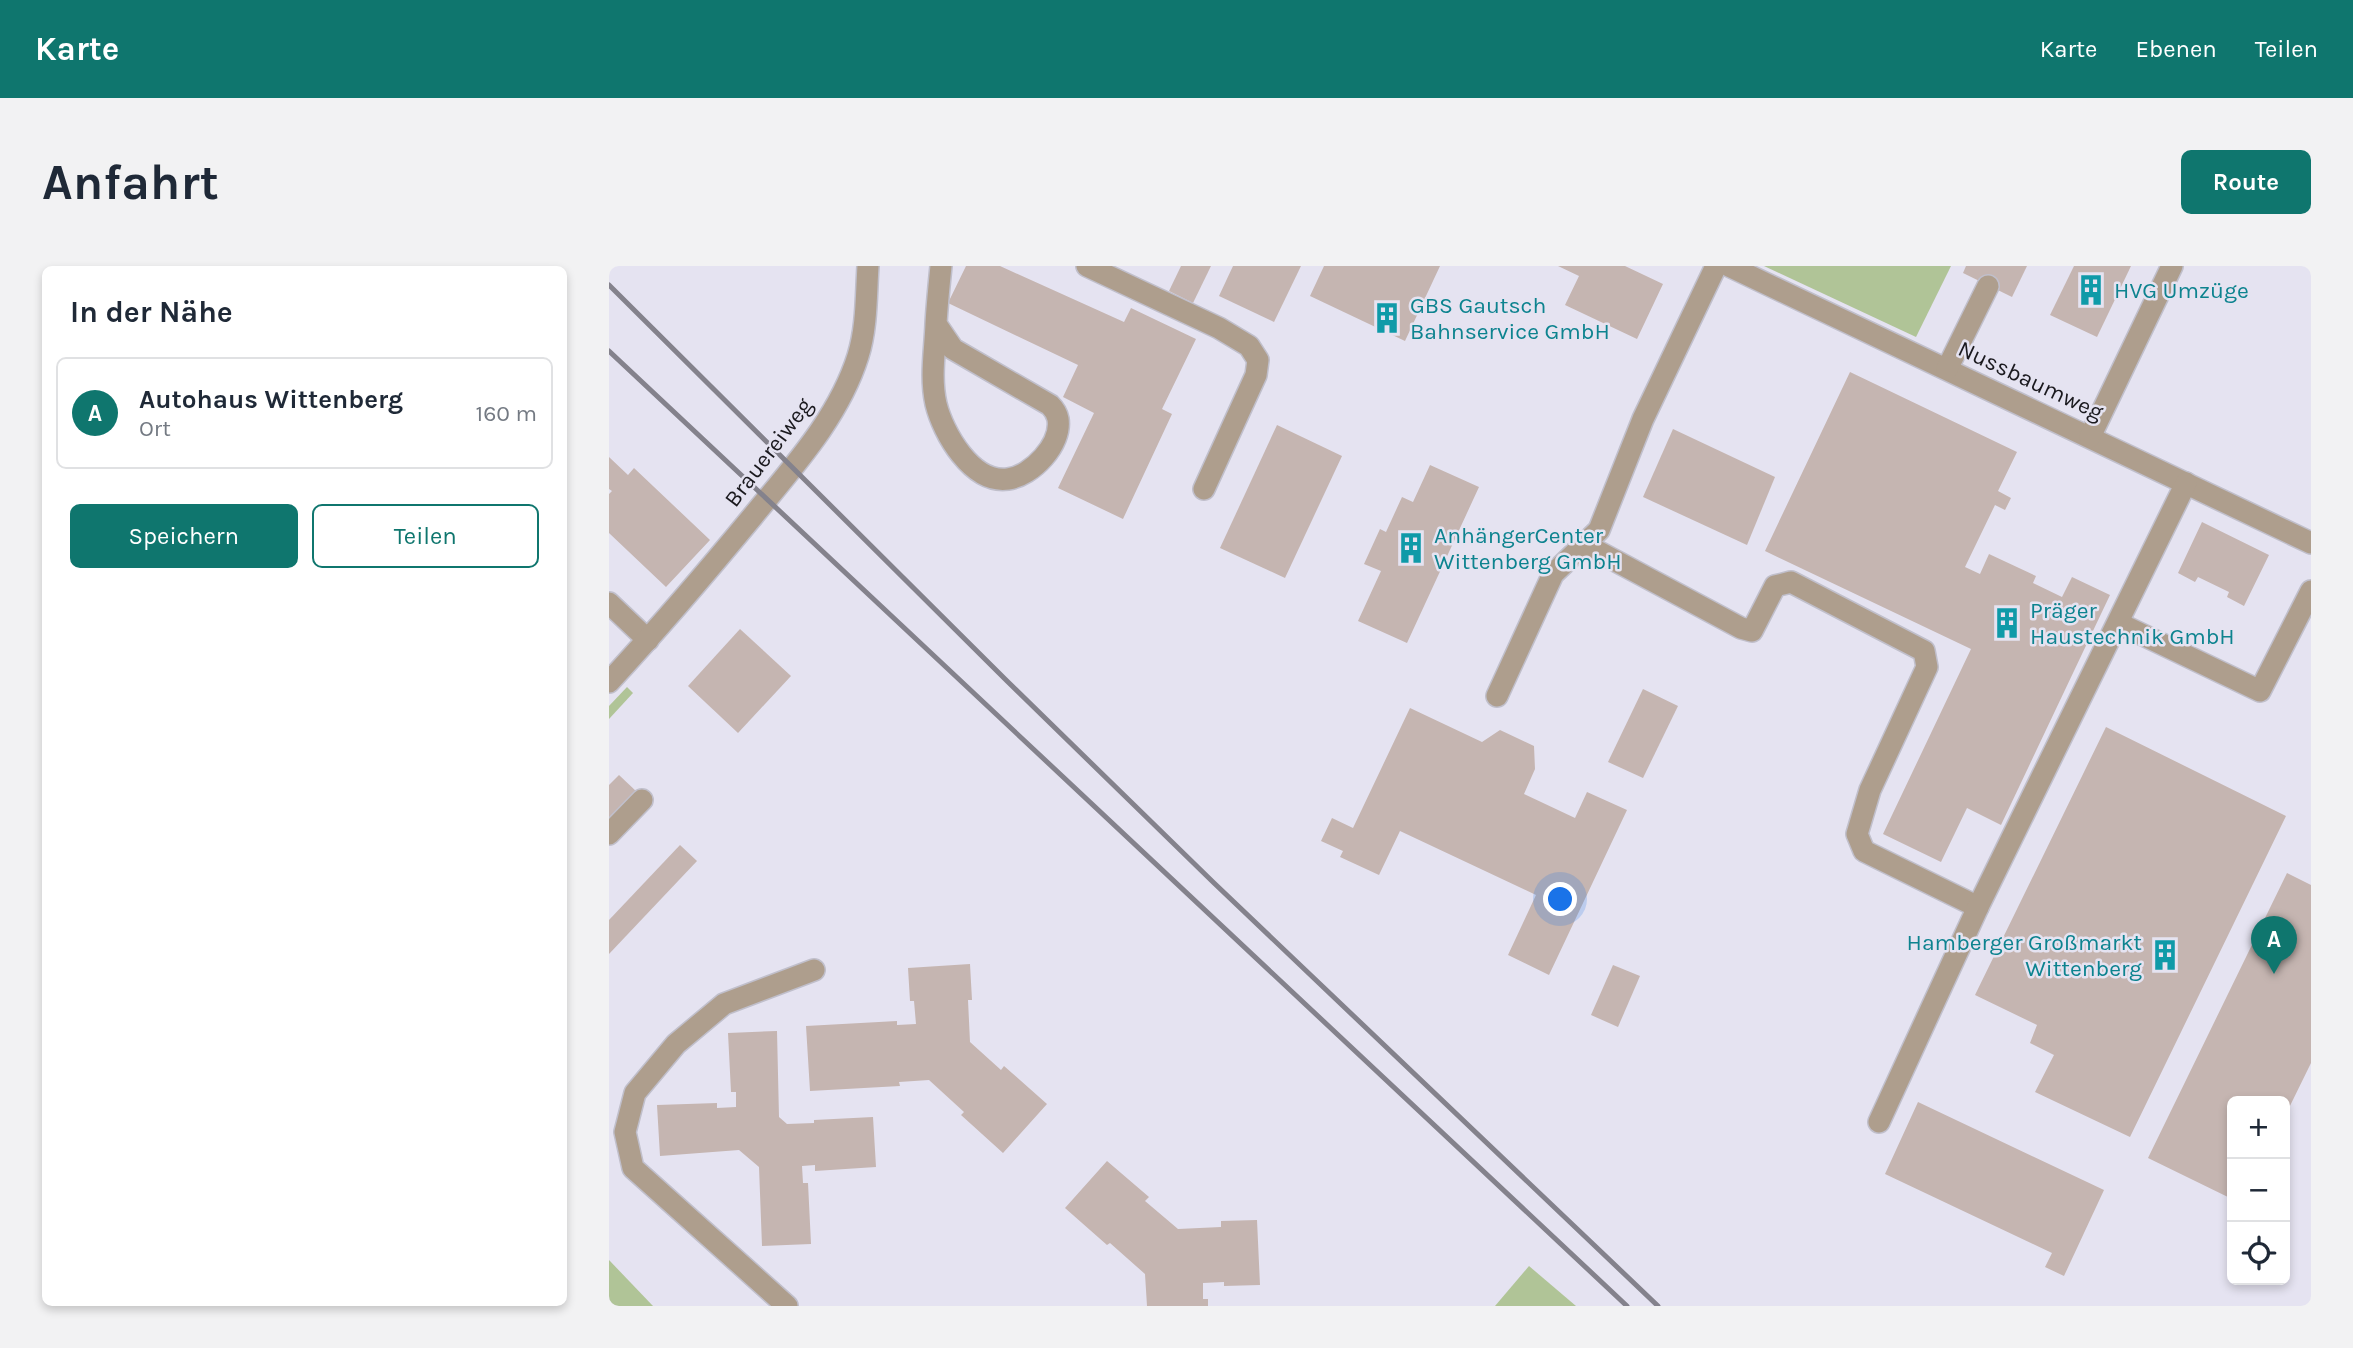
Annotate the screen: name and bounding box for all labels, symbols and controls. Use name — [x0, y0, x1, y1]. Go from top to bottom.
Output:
text: Karte — [35, 30, 119, 68]
text: Karte — [2040, 35, 2097, 63]
text: Ebenen — [2135, 35, 2217, 63]
text: Teilen — [2255, 35, 2318, 63]
button: Route — [2181, 150, 2311, 214]
text: Anfahrt — [42, 154, 219, 211]
building icon: HVG Umzüge — [2074, 273, 2108, 307]
place label: HVG Umzüge — [2114, 277, 2249, 304]
place label: GBS Gautsch Bahnservice GmbH — [1410, 292, 1610, 345]
text: In der Nähe — [70, 294, 233, 330]
building icon: GBS Gautsch Bahnservice GmbH — [1370, 301, 1404, 335]
street label: Nussbaumweg — [1954, 335, 2108, 426]
text: Autohaus Wittenberg — [139, 384, 403, 415]
street label: Brauereiweg — [719, 392, 818, 512]
text: A — [88, 400, 102, 427]
text: 160 m — [476, 400, 537, 427]
text: Ort — [139, 415, 171, 442]
button: Speichern — [70, 504, 298, 568]
button: Teilen — [312, 504, 539, 568]
place label: AnhängerCenter Wittenberg GmbH — [1434, 522, 1622, 575]
building icon: AnhängerCenter Wittenberg GmbH — [1394, 531, 1428, 565]
place label: Präger Haustechnik GmbH — [2030, 597, 2235, 650]
building icon: Präger Haustechnik GmbH — [1990, 606, 2024, 640]
your location — [1543, 882, 1577, 916]
pin: A — [2251, 916, 2297, 974]
place label: Hamberger Großmarkt Wittenberg — [1907, 929, 2142, 982]
building icon: Hamberger Großmarkt Wittenberg — [2148, 938, 2182, 972]
map controls — [2227, 1096, 2290, 1285]
button: + — [2227, 1096, 2290, 1159]
button: − — [2227, 1159, 2290, 1222]
button: locate — [2227, 1222, 2290, 1285]

